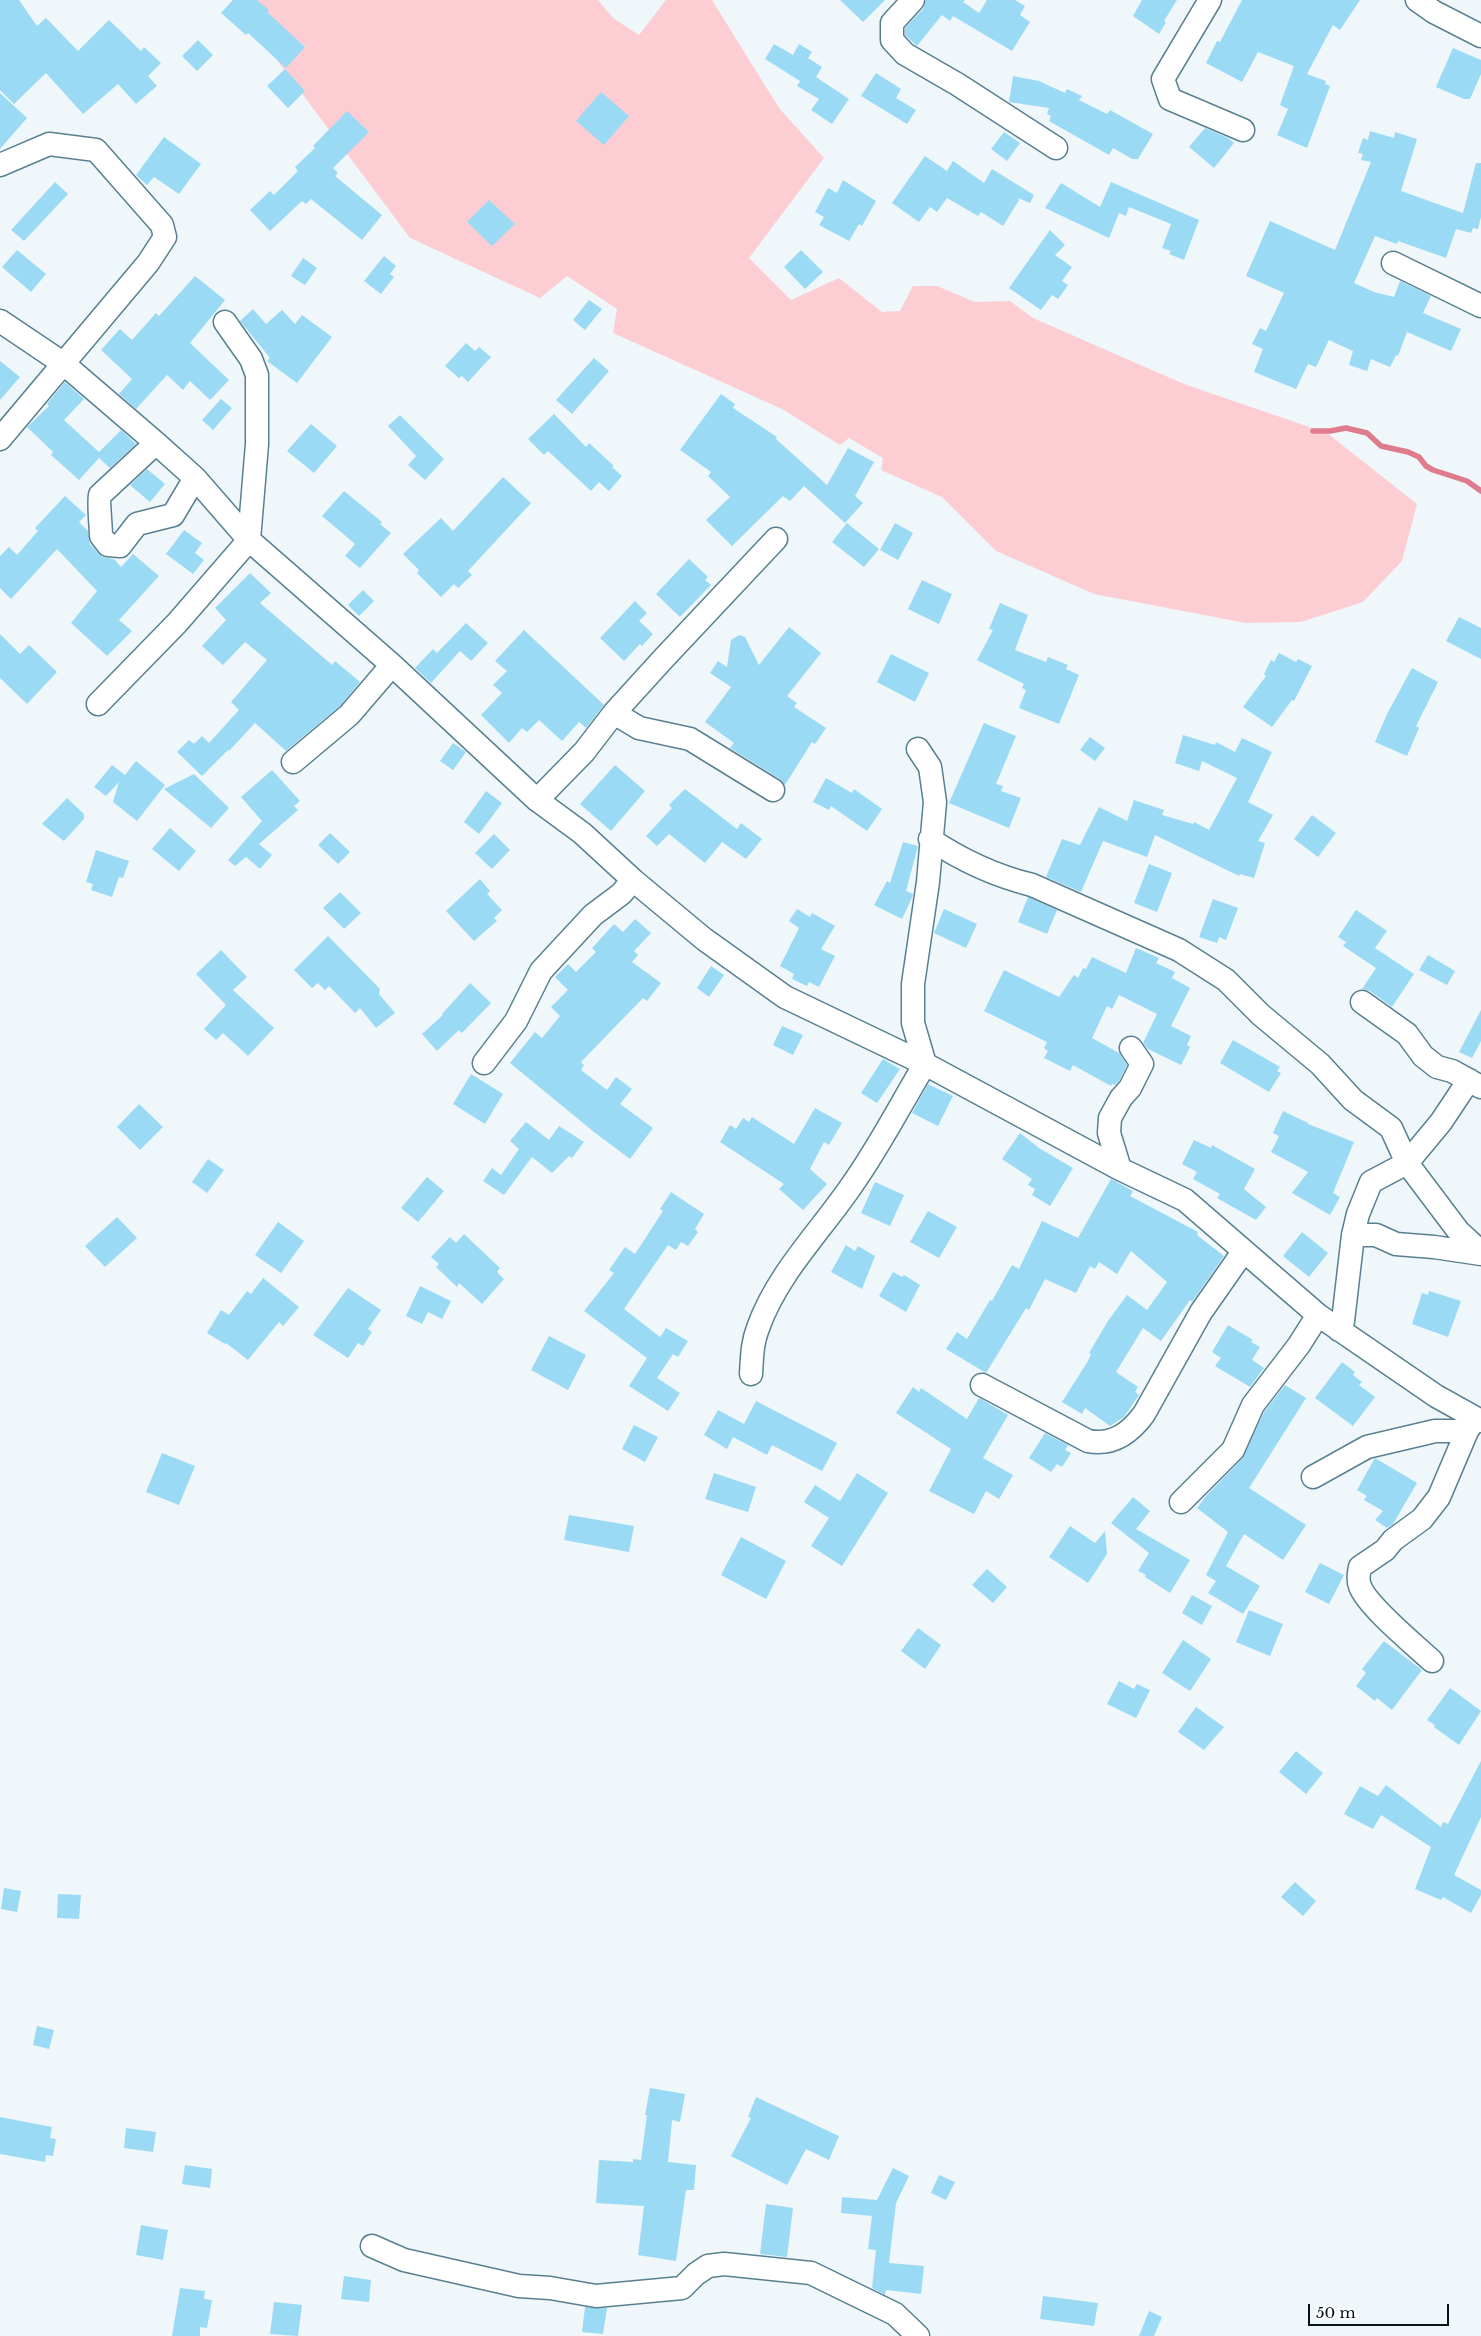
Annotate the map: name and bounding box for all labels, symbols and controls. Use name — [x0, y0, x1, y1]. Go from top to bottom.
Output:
scale bar — [1311, 2294, 1452, 2326]
text: 50 m — [1316, 2303, 1356, 2322]

